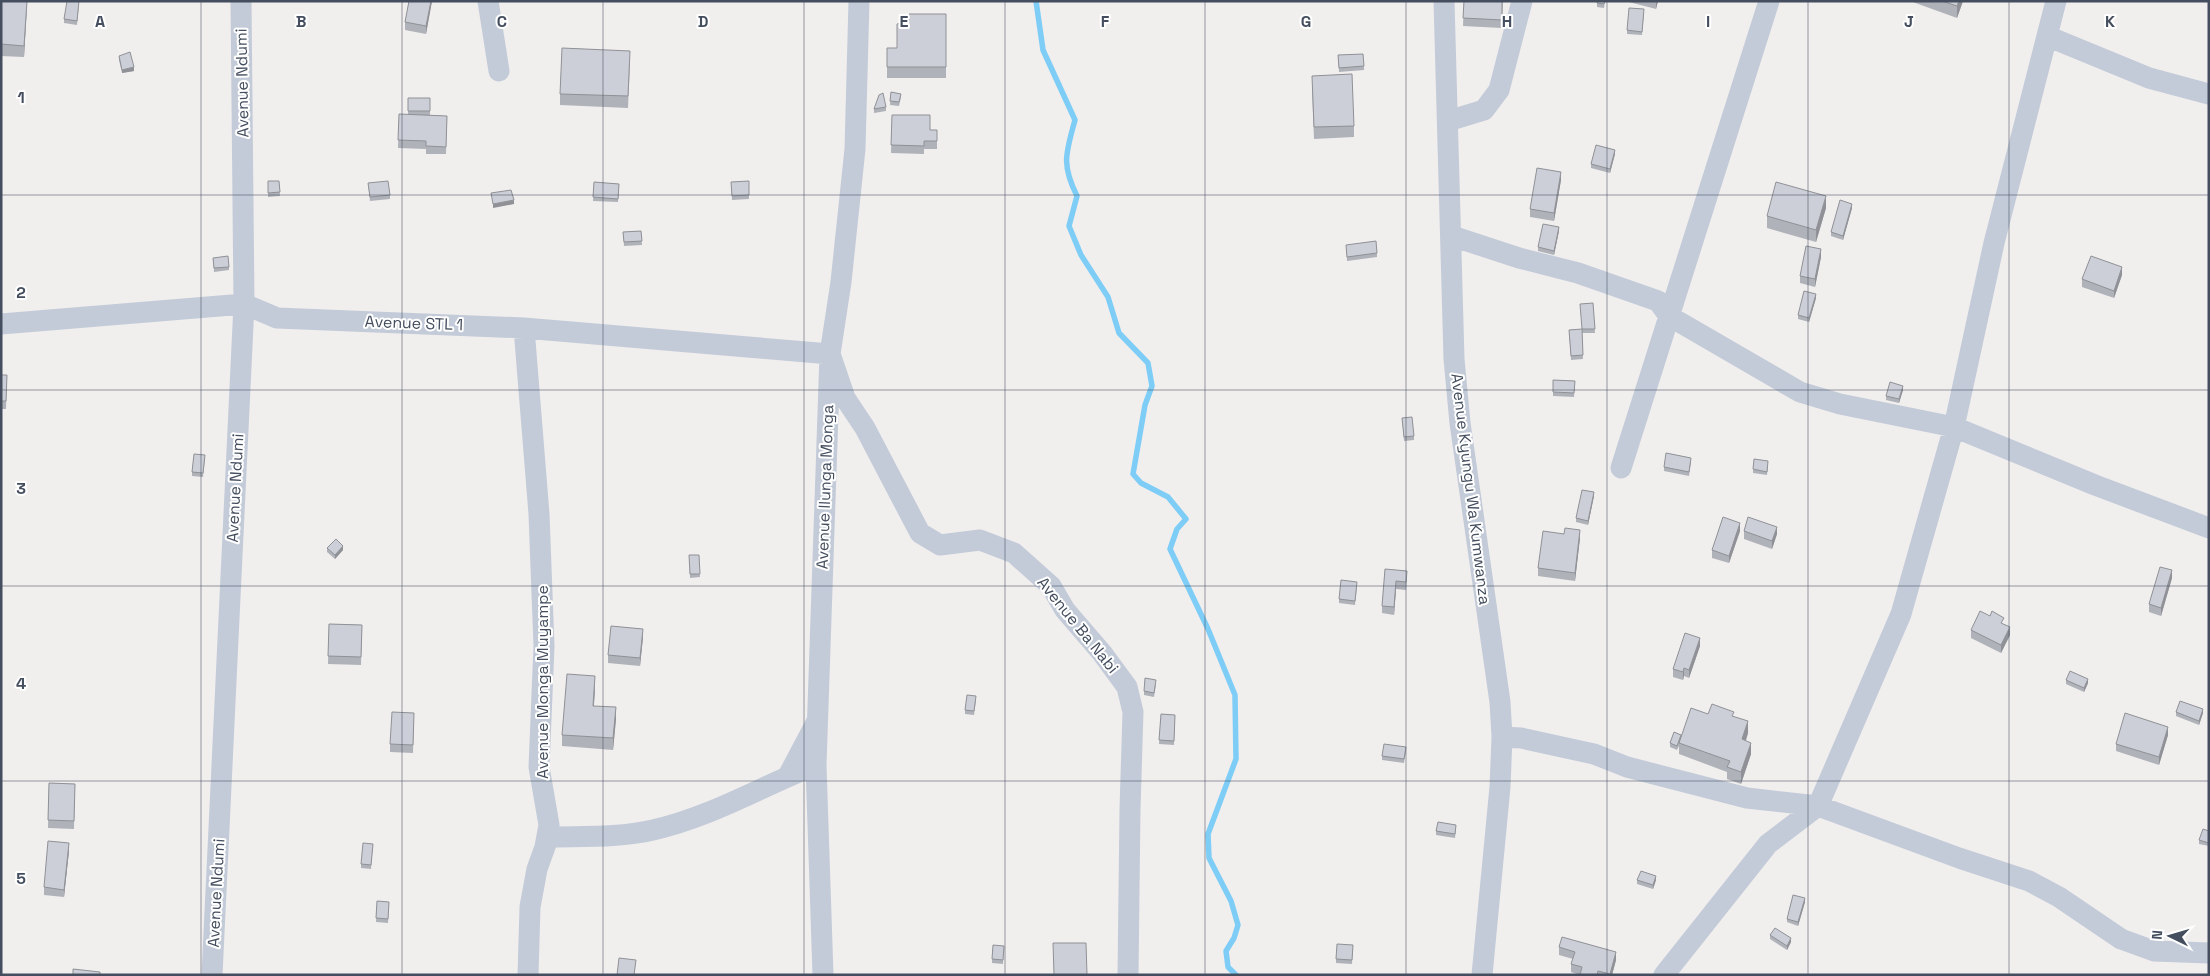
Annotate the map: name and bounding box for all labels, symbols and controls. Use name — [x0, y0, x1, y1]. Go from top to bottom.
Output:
text: A — [95, 11, 105, 32]
text: B — [296, 11, 306, 32]
text: C — [497, 11, 507, 32]
text: D — [698, 11, 708, 32]
text: E — [900, 11, 909, 32]
text: F — [1101, 11, 1110, 32]
text: G — [1301, 11, 1311, 32]
text: H — [1502, 11, 1512, 32]
text: I — [1706, 11, 1710, 32]
text: J — [1904, 11, 1914, 32]
text: K — [2105, 11, 2115, 32]
street label: Avenue Ndumi — [231, 28, 253, 138]
text: 1 — [17, 87, 25, 108]
text: 2 — [16, 282, 26, 303]
street label: Avenue STL 1 — [364, 311, 464, 335]
street label: Avenue Kyungu Wa Kumwanza — [1446, 372, 1496, 606]
street label: Avenue Ilunga Monga — [812, 404, 838, 570]
street label: Avenue Ndumi — [222, 433, 248, 543]
text: 3 — [16, 478, 26, 499]
street label: Avenue Ba Nabi — [1033, 572, 1123, 678]
street label: Avenue Monga Muyampe — [532, 585, 553, 779]
text: 4 — [16, 673, 26, 694]
street label: Avenue Ndumi — [203, 838, 229, 948]
text: 5 — [16, 868, 26, 889]
north arrow — [2145, 911, 2195, 961]
text: N — [2148, 929, 2166, 940]

